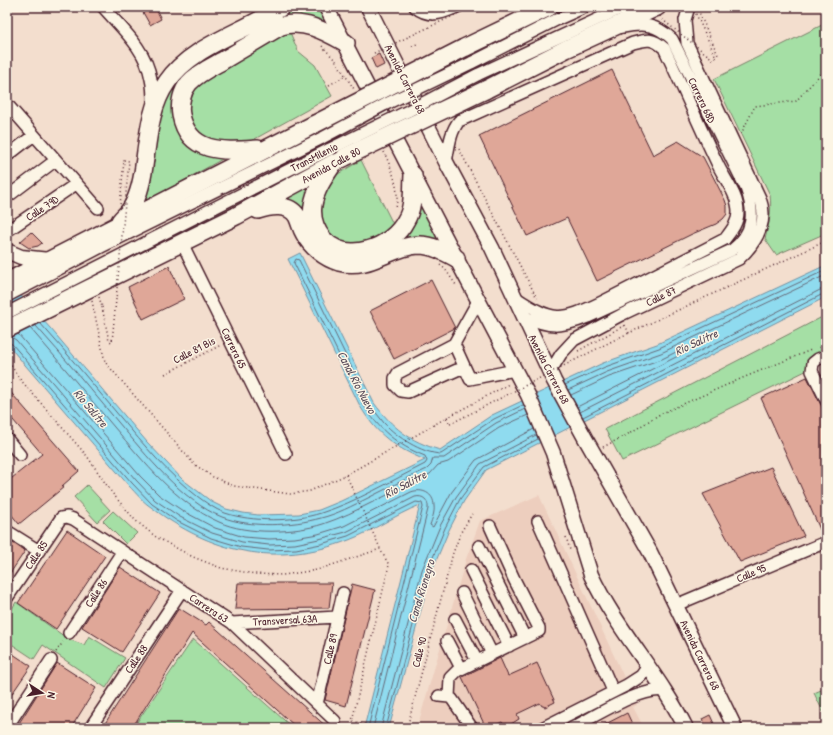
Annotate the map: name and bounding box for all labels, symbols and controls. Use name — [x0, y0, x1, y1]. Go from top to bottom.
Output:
street label: Avenida Carrera 68 — [381, 42, 429, 116]
street label: Carrera 68D — [685, 75, 719, 126]
street label: TransMilenio — [288, 139, 340, 175]
street label: Avenida Calle 80 — [299, 144, 363, 186]
street label: Calle 79D — [23, 192, 62, 224]
street label: Calle 87 — [643, 283, 679, 309]
water label: Río Salitre — [672, 324, 721, 359]
street label: Carrera 65 — [218, 325, 250, 371]
street label: Avenida Carrera 68 — [525, 332, 573, 406]
street label: Calle 81 Bis — [171, 333, 217, 367]
water label: Canal Río Nuevo — [333, 348, 381, 417]
water label: Río Salitre — [70, 385, 113, 432]
water label: Río Salitre — [381, 465, 430, 502]
street label: Calle 85 — [21, 538, 51, 572]
water label: Canal Rionegro — [403, 556, 439, 625]
street label: Calle 95 — [734, 560, 768, 585]
street label: Calle 86 — [82, 576, 111, 610]
street label: Carrera 63 — [187, 590, 231, 626]
street label: Transversal 63A — [252, 611, 318, 629]
street label: Avenida Carrera 68 — [677, 618, 723, 692]
street label: Calle 89 — [320, 632, 340, 666]
street label: Calle 90 — [408, 635, 430, 669]
street label: Calle 88 — [121, 642, 151, 676]
north arrow — [22, 673, 62, 713]
text: N — [44, 691, 59, 700]

